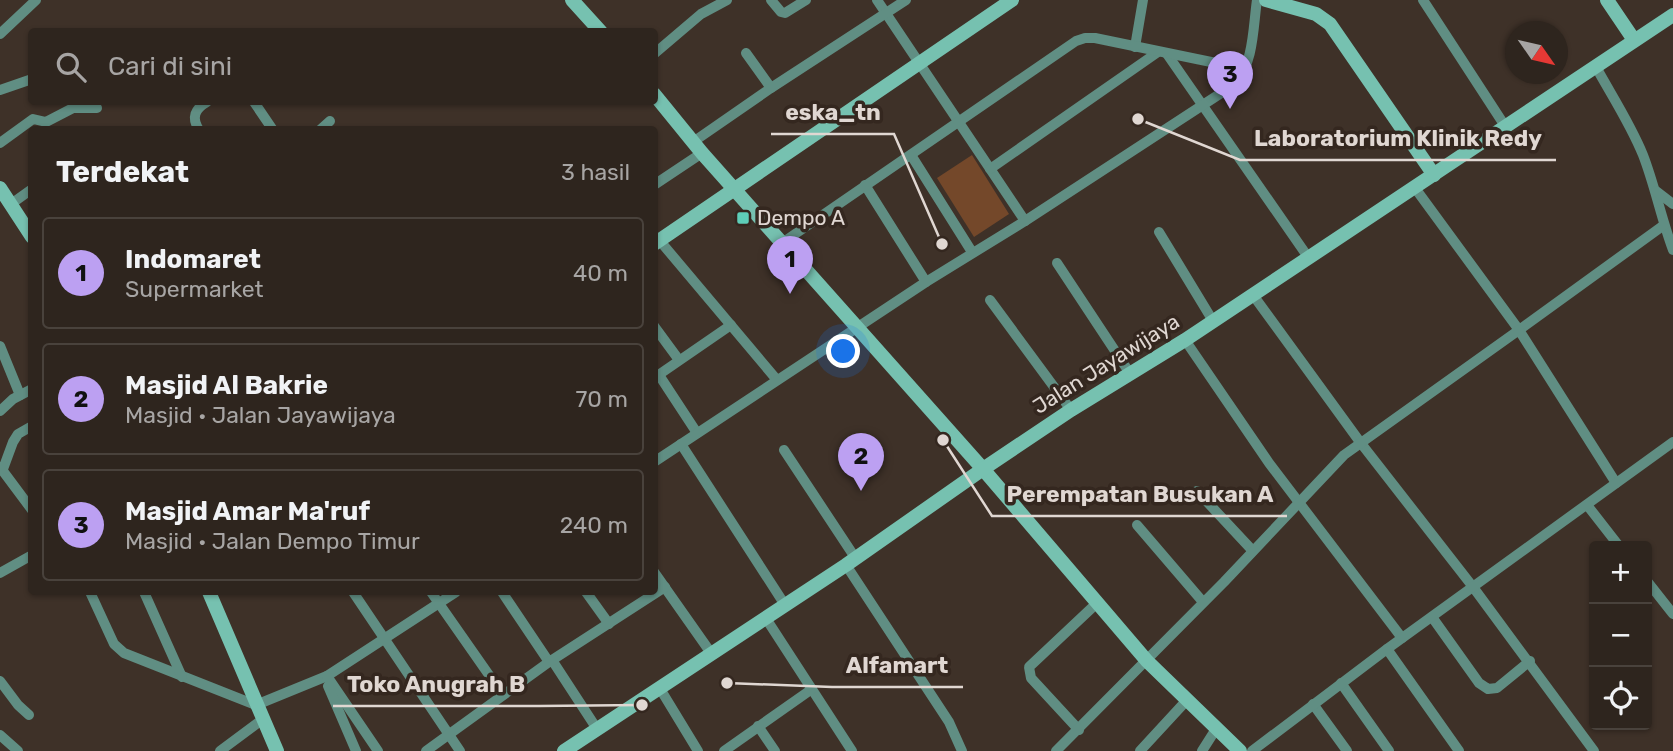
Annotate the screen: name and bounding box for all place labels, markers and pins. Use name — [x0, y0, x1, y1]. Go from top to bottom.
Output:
pin: 3 — [1207, 51, 1253, 109]
callout: eska_tn — [771, 90, 894, 134]
callout: Laboratorium Klinik Redy — [1240, 116, 1556, 160]
place label: Dempo A — [757, 205, 845, 230]
marker: Dempo A — [735, 210, 751, 226]
pin: 1 — [767, 236, 813, 294]
pin: 2 — [838, 433, 884, 491]
callout: Perempatan Busukan A — [992, 472, 1287, 516]
callout: Alfamart — [832, 643, 963, 687]
callout: Toko Anugrah B — [333, 662, 539, 706]

